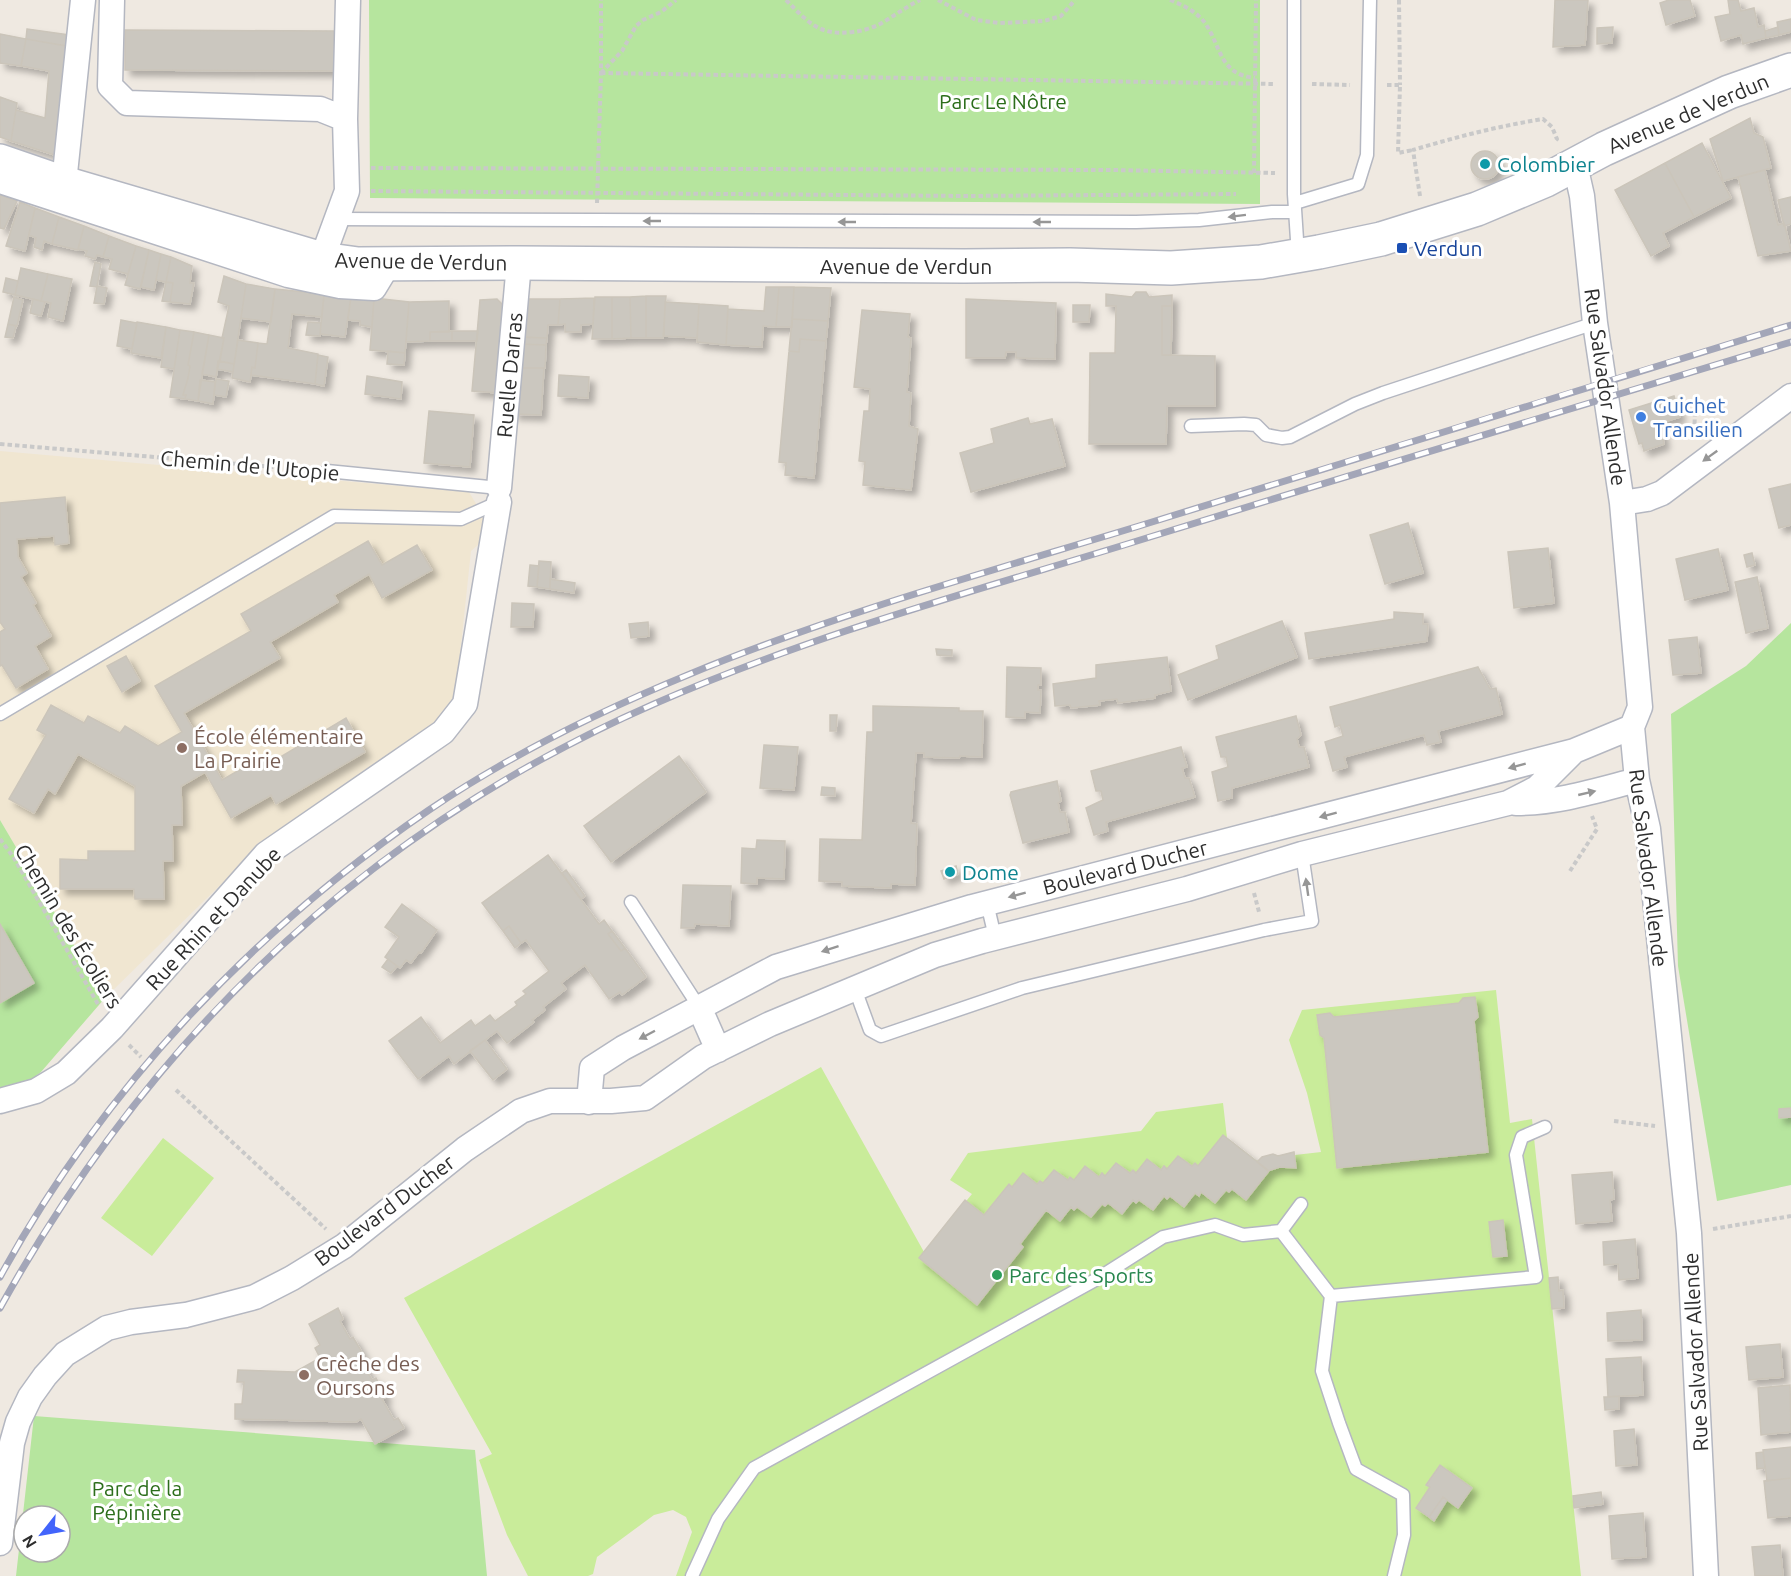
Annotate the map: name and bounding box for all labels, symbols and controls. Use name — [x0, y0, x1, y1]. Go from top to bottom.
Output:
street label: Avenue de Verdun — [1604, 68, 1772, 158]
park label: Parc Le Nôtre — [939, 89, 1067, 113]
place label: Colombier — [1497, 152, 1595, 176]
marker: Colombier — [1478, 157, 1492, 171]
one-way arrow — [1227, 211, 1246, 221]
one-way arrow — [643, 216, 662, 226]
one-way arrow — [838, 217, 857, 227]
one-way arrow — [1033, 217, 1052, 227]
place label: Verdun — [1414, 236, 1482, 260]
marker: Verdun — [1395, 241, 1409, 255]
street label: Avenue de Verdun — [334, 247, 508, 275]
street label: Avenue de Verdun — [820, 254, 992, 278]
street label: Rue Salvador Allende — [1580, 287, 1632, 487]
street label: Ruelle Darras — [492, 311, 526, 439]
place label: Guichet Transilien — [1653, 393, 1743, 441]
marker: Guichet Transilien — [1634, 410, 1648, 424]
street label: Chemin de l'Utopie — [160, 445, 340, 485]
one-way arrow — [1702, 450, 1718, 462]
place label: École élémentaire La Prairie — [194, 724, 364, 772]
marker: École élémentaire La Prairie — [175, 741, 189, 755]
one-way arrow — [1508, 761, 1526, 771]
street label: Rue Salvador Allende — [1625, 768, 1673, 968]
one-way arrow — [1577, 788, 1596, 797]
one-way arrow — [1319, 810, 1337, 820]
street label: Boulevard Ducher — [1040, 835, 1210, 899]
street label: Chemin des Écoliers — [10, 840, 128, 1012]
street label: Rue Rhin et Danube — [141, 842, 285, 994]
place label: Dome — [962, 860, 1019, 884]
marker: Dome — [943, 865, 957, 879]
one-way arrow — [1303, 878, 1312, 897]
one-way arrow — [1008, 890, 1026, 900]
one-way arrow — [821, 945, 839, 955]
one-way arrow — [639, 1030, 656, 1040]
street label: Boulevard Ducher — [309, 1150, 459, 1270]
street label: Rue Salvador Allende — [1678, 1252, 1712, 1452]
place label: Parc des Sports — [1009, 1263, 1153, 1287]
marker: Parc des Sports — [990, 1268, 1004, 1282]
place label: Crèche des Oursons — [316, 1351, 420, 1399]
marker: Crèche des Oursons — [297, 1368, 311, 1382]
park label: Parc de la Pépinière — [92, 1476, 182, 1524]
north arrow — [12, 1504, 72, 1564]
text: N — [18, 1532, 40, 1551]

